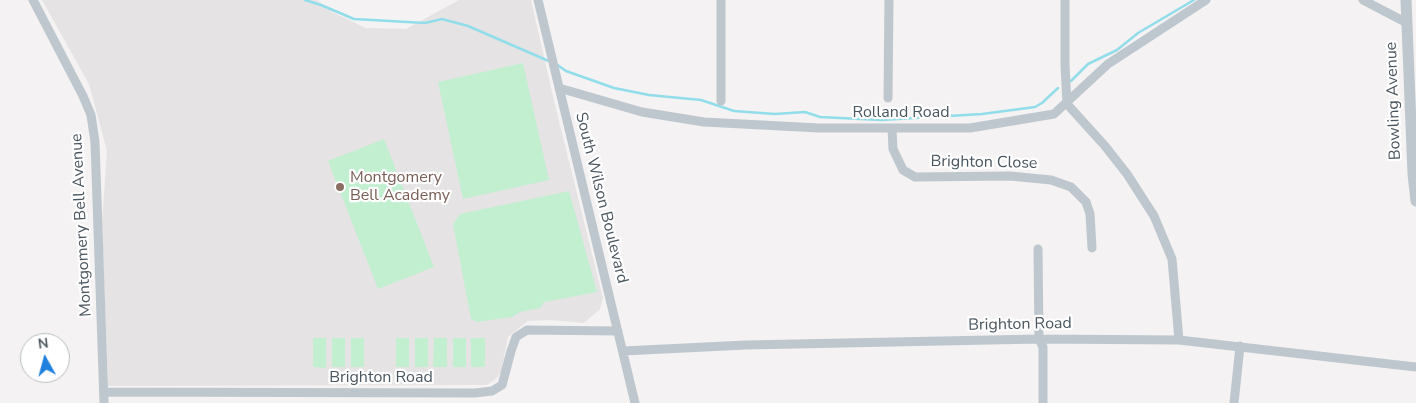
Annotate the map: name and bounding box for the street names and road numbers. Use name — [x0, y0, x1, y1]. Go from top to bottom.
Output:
street label: Bowling Avenue — [1382, 41, 1406, 161]
street label: Rolland Road — [852, 103, 950, 123]
street label: South Wilson Boulevard — [570, 111, 632, 285]
street label: Montgomery Bell Avenue — [68, 133, 96, 317]
street label: Brighton Close — [930, 152, 1038, 174]
street label: Brighton Road — [968, 314, 1072, 336]
street label: Brighton Road — [329, 368, 433, 388]

